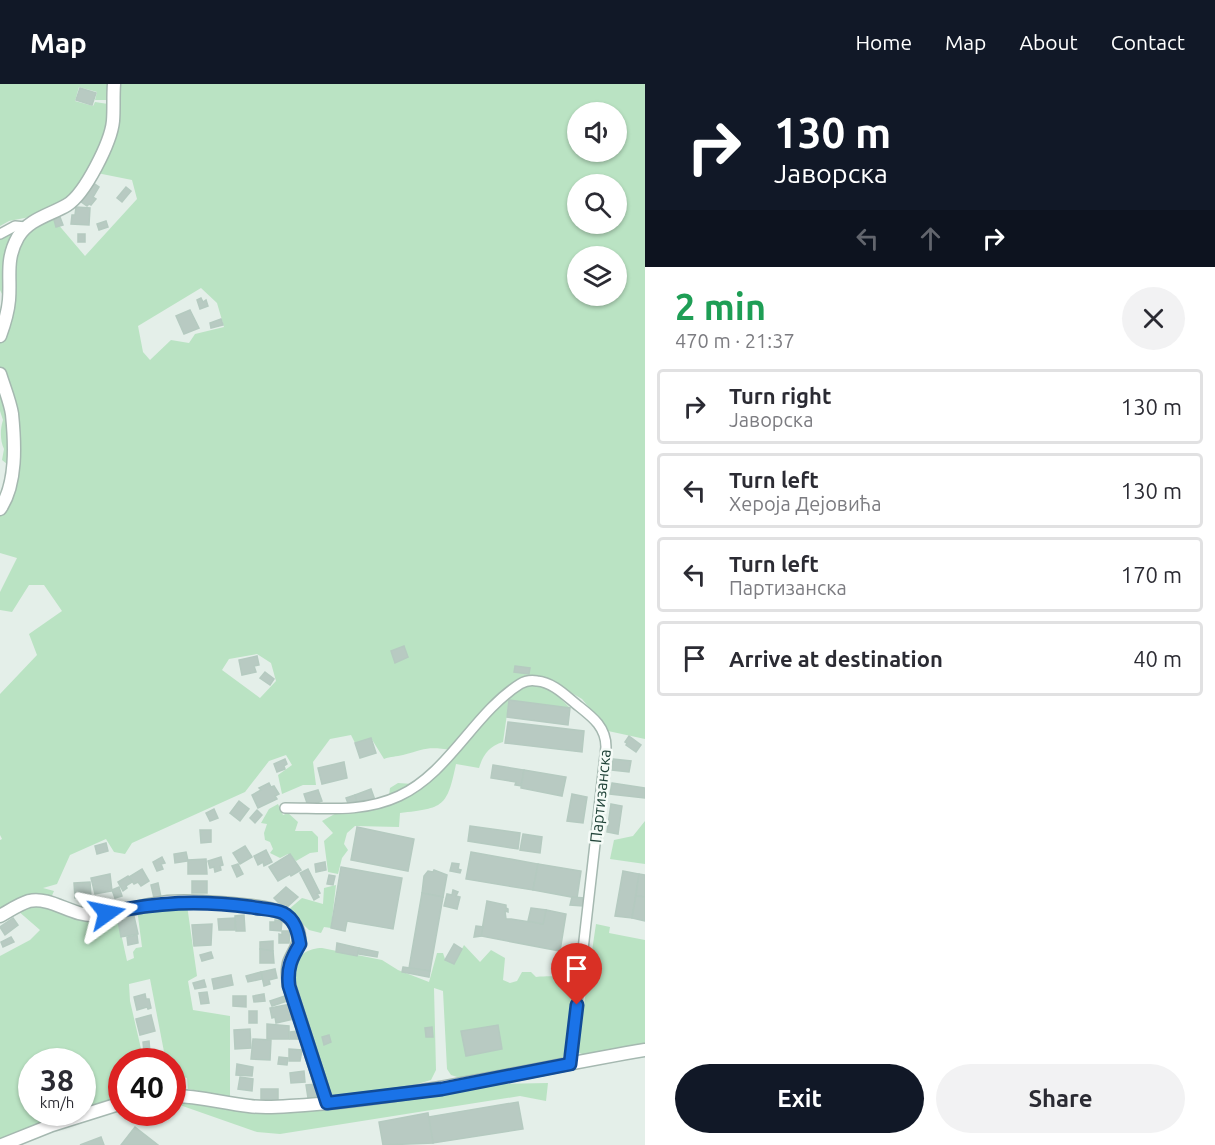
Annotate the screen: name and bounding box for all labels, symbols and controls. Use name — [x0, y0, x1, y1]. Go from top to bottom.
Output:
text: Map — [30, 27, 87, 58]
text: Home — [855, 30, 912, 54]
text: Map — [945, 30, 986, 54]
text: About — [1019, 30, 1078, 54]
text: Contact — [1111, 30, 1185, 54]
map controls — [567, 102, 627, 306]
button: sound — [567, 102, 627, 162]
icon: right — [675, 108, 753, 186]
text: 130 m — [774, 109, 891, 156]
text: Јаворска — [774, 158, 888, 188]
button: search — [567, 174, 627, 234]
icon: left — [851, 222, 884, 255]
icon: ahead — [914, 222, 947, 255]
icon: right — [977, 222, 1010, 255]
button: layers — [567, 246, 627, 306]
text: 2 min — [675, 286, 766, 327]
button: close — [1122, 287, 1185, 350]
text: 470 m · 21:37 — [675, 329, 795, 352]
text: Turn right — [729, 383, 831, 408]
icon: right — [678, 390, 711, 423]
text: 130 m — [1121, 394, 1182, 419]
text: Јаворска — [729, 408, 813, 431]
text: Turn left — [729, 467, 819, 492]
icon: left — [678, 474, 711, 507]
text: 130 m — [1121, 478, 1182, 503]
text: Хероја Дејовића — [729, 492, 881, 515]
text: Turn left — [729, 551, 819, 576]
icon: left — [678, 558, 711, 591]
text: 170 m — [1121, 562, 1182, 587]
text: Партизанска — [729, 576, 847, 599]
icon: arrive — [678, 642, 711, 675]
text: Arrive at destination — [729, 646, 943, 671]
text: 40 m — [1133, 646, 1182, 671]
street label: Партизанска — [586, 748, 614, 844]
position arrow — [75, 881, 139, 945]
pin — [551, 943, 602, 1005]
icon: arrive — [560, 952, 593, 985]
speed limit sign: 40 — [108, 1048, 186, 1126]
text: 38 — [40, 1063, 74, 1097]
button: Exit — [675, 1064, 924, 1133]
button: Share — [936, 1064, 1185, 1133]
text: km/h — [40, 1094, 74, 1111]

